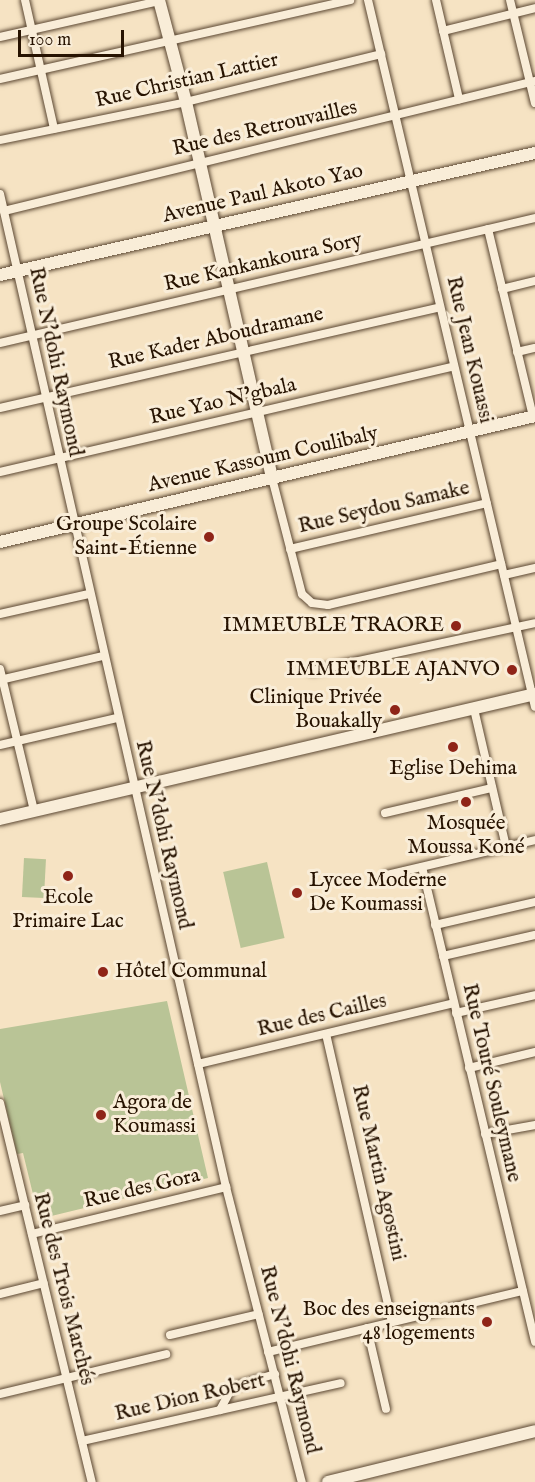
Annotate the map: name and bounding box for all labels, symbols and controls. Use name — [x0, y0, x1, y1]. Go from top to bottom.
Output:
scale bar — [21, 18, 128, 56]
text: 100 m — [29, 29, 71, 52]
street label: Rue Christian Lattier — [93, 48, 281, 114]
street label: Rue des Retrouvailles — [170, 95, 360, 163]
street label: Avenue Paul Akoto Yao — [160, 159, 366, 229]
street label: Rue Kankankoura Sory — [161, 228, 365, 298]
street label: Rue N'dohi Raymond — [23, 265, 87, 459]
street label: Rue Jean Kouassi — [440, 274, 498, 426]
street label: Rue Kader Aboudramane — [106, 302, 326, 376]
street label: Rue Yao N'gbala — [147, 373, 299, 431]
street label: Avenue Kassoum Coulibaly — [146, 421, 380, 499]
street label: Rue Seydou Samake — [296, 476, 472, 540]
place label: Groupe Scolaire Saint-Étienne — [56, 512, 197, 562]
marker: Groupe Scolaire Saint-Étienne — [202, 530, 216, 544]
place label: IMMEUBLE TRAORE — [223, 613, 444, 639]
marker: IMMEUBLE TRAORE — [449, 619, 463, 633]
place label: IMMEUBLE AJANVO — [286, 657, 500, 683]
marker: IMMEUBLE AJANVO — [505, 663, 519, 677]
place label: Clinique Privée Bouakally — [250, 685, 382, 735]
marker: Clinique Privée Bouakally — [386, 701, 404, 719]
street label: Rue N'dohi Raymond — [129, 738, 197, 932]
marker: Eglise Dehima — [446, 740, 460, 754]
place label: Eglise Dehima — [389, 756, 517, 782]
marker: Mosquée Moussa Koné — [459, 795, 473, 809]
place label: Mosquée Moussa Koné — [407, 811, 525, 861]
place label: Lycee Moderne De Koumassi — [309, 868, 447, 918]
marker: Ecole Primaire Lac — [61, 869, 75, 883]
place label: Ecole Primaire Lac — [12, 885, 124, 935]
marker: Lycee Moderne De Koumassi — [290, 886, 304, 900]
place label: Hôtel Communal — [115, 959, 267, 985]
marker: Hôtel Communal — [96, 965, 110, 979]
street label: Rue Touré Souleymane — [456, 981, 526, 1185]
street label: Rue des Cailles — [255, 989, 389, 1043]
street label: Rue Martin Agostini — [345, 1082, 411, 1264]
place label: Agora de Koumassi — [113, 1090, 196, 1140]
marker: Agora de Koumassi — [94, 1108, 108, 1122]
street label: Rue des Gora — [81, 1163, 203, 1215]
street label: Rue des Trois Marchés — [27, 1190, 99, 1388]
street label: Rue N'dohi Raymond — [253, 1263, 325, 1457]
place label: Boc des enseignants 48 logements — [303, 1297, 475, 1347]
marker: Boc des enseignants 48 logements — [480, 1315, 494, 1329]
street label: Rue Dion Robert — [112, 1368, 268, 1428]

